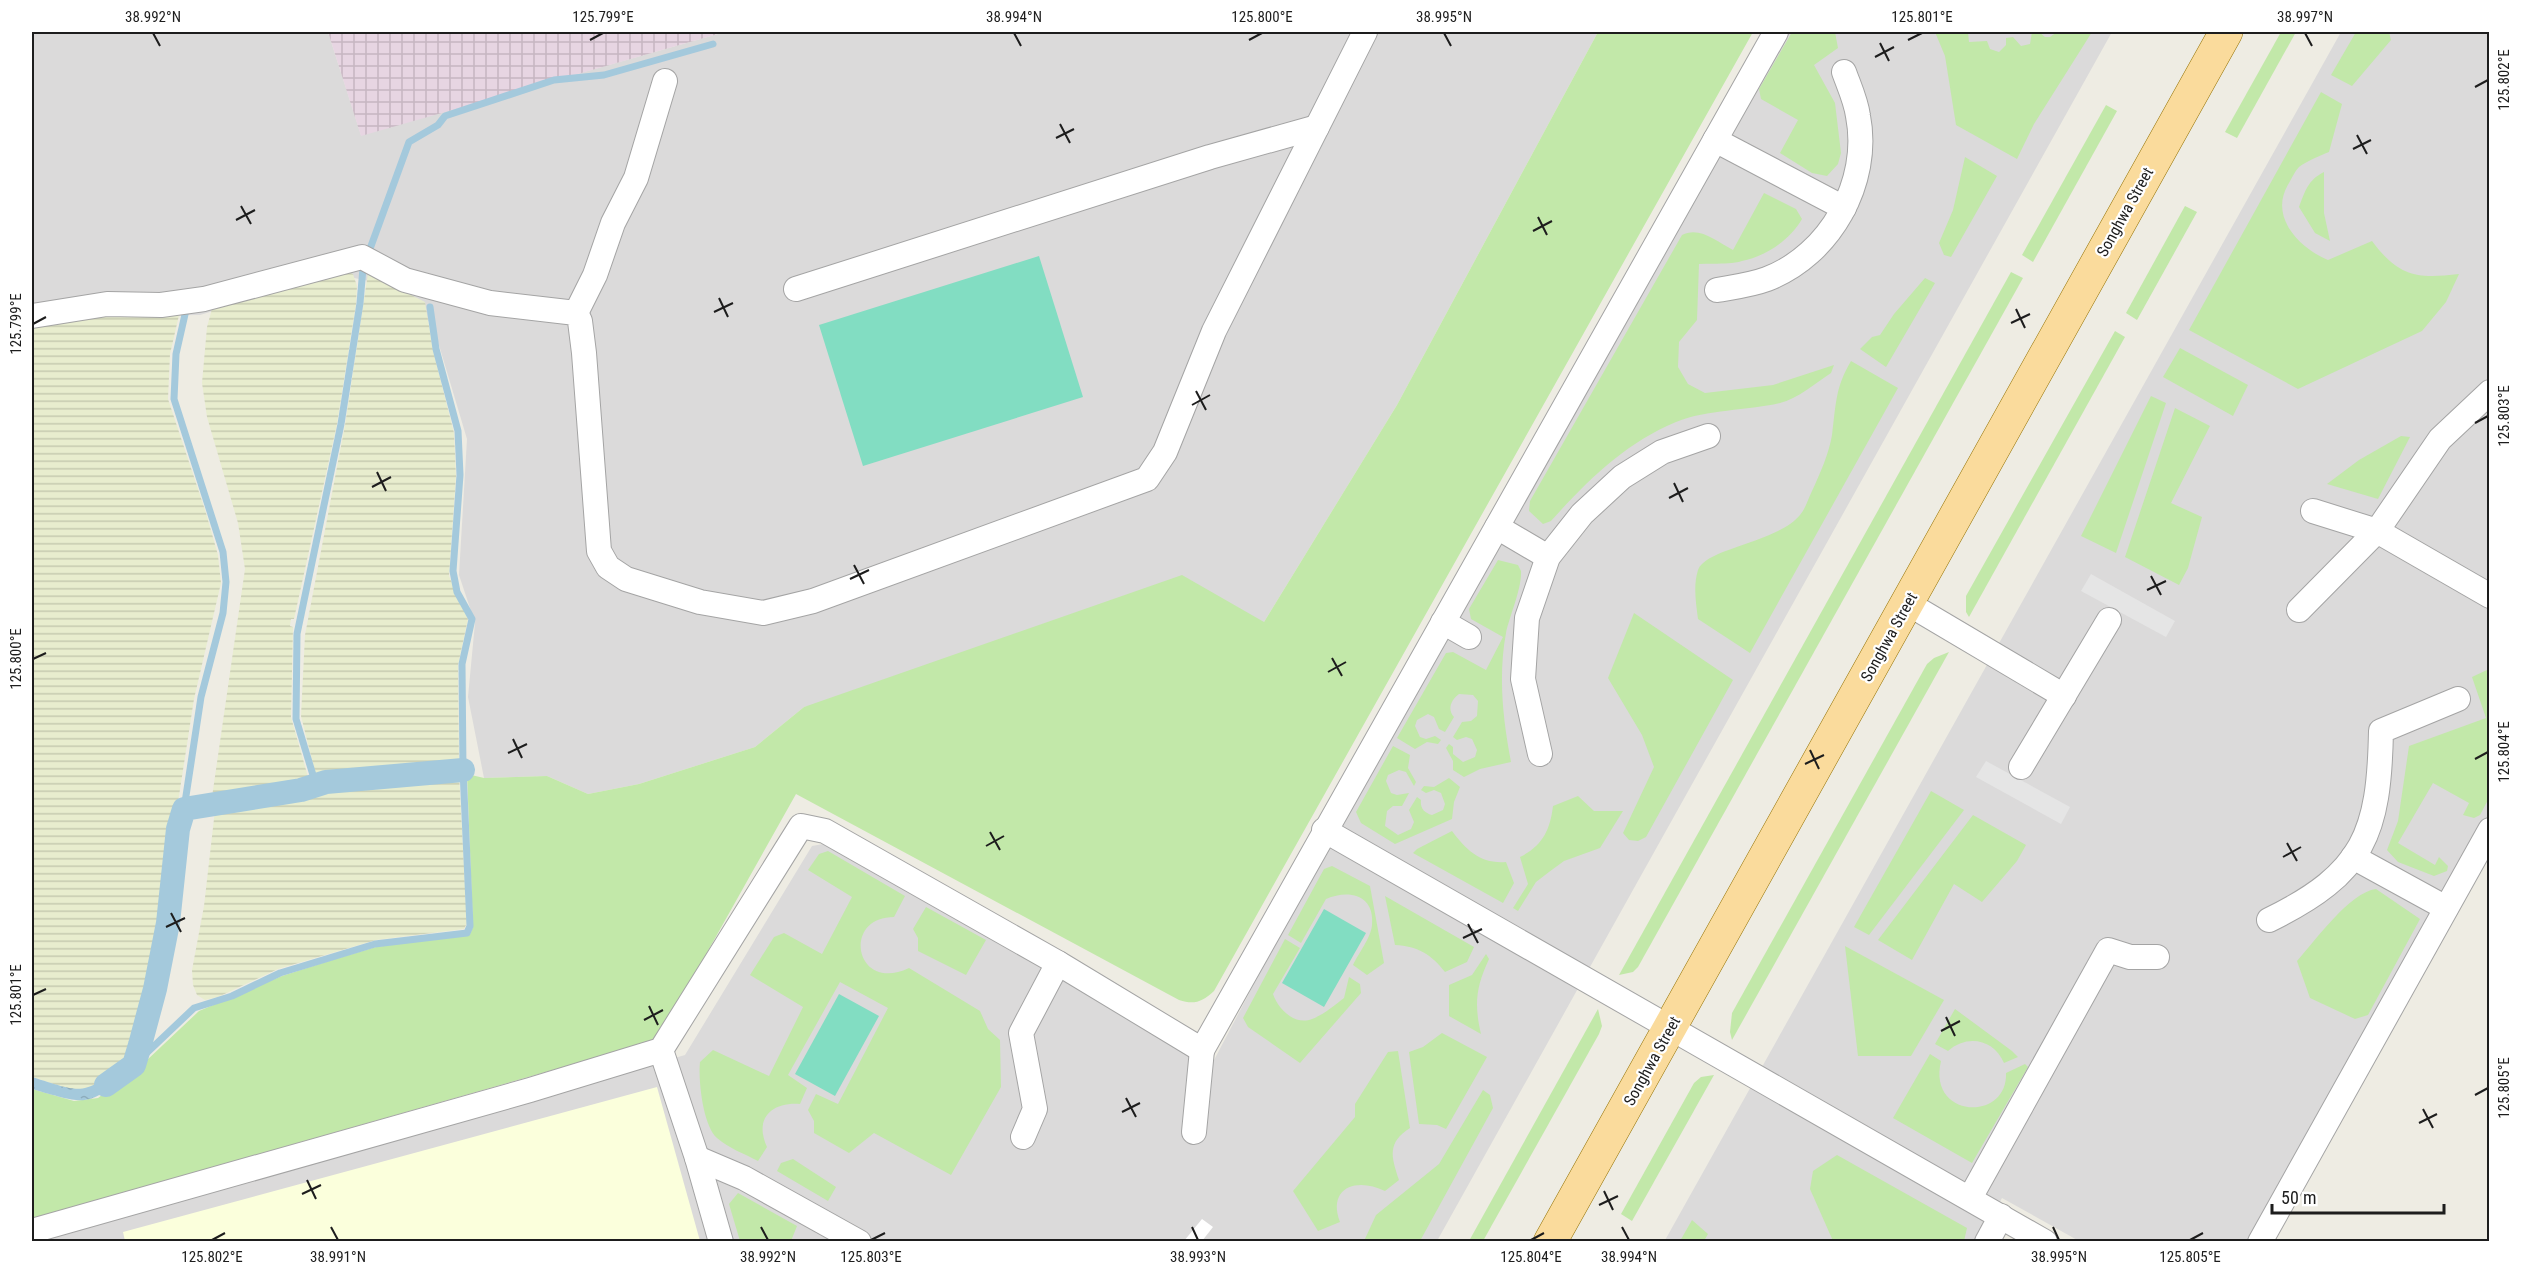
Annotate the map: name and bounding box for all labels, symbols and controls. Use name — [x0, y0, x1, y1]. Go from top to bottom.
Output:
text: 38.992°N — [125, 8, 181, 26]
text: 125.799°E — [572, 8, 634, 26]
text: 38.994°N — [986, 8, 1042, 26]
text: 125.800°E — [1231, 8, 1293, 26]
text: 38.995°N — [1416, 8, 1472, 26]
text: 125.801°E — [1891, 8, 1953, 26]
text: 38.997°N — [2277, 8, 2333, 26]
text: 125.802°E — [2495, 49, 2513, 111]
street label: Songhwa Street — [2093, 164, 2157, 260]
text: 125.799°E — [7, 293, 25, 355]
text: 125.803°E — [2495, 385, 2513, 447]
street label: Songhwa Street — [1857, 589, 1921, 685]
text: 125.800°E — [7, 628, 25, 690]
text: 125.804°E — [2495, 721, 2513, 783]
text: 125.801°E — [7, 964, 25, 1026]
street label: Songhwa Street — [1620, 1013, 1684, 1109]
text: 125.805°E — [2495, 1057, 2513, 1119]
scale bar — [2272, 1177, 2444, 1215]
text: 50 m — [2281, 1187, 2316, 1208]
text: 125.802°E — [181, 1248, 243, 1266]
text: 38.991°N — [310, 1248, 366, 1266]
text: 38.992°N — [740, 1248, 796, 1266]
text: 125.803°E — [840, 1248, 902, 1266]
text: 38.993°N — [1170, 1248, 1226, 1266]
text: 125.804°E — [1500, 1248, 1562, 1266]
text: 38.994°N — [1601, 1248, 1657, 1266]
text: 38.995°N — [2031, 1248, 2087, 1266]
text: 125.805°E — [2159, 1248, 2221, 1266]

